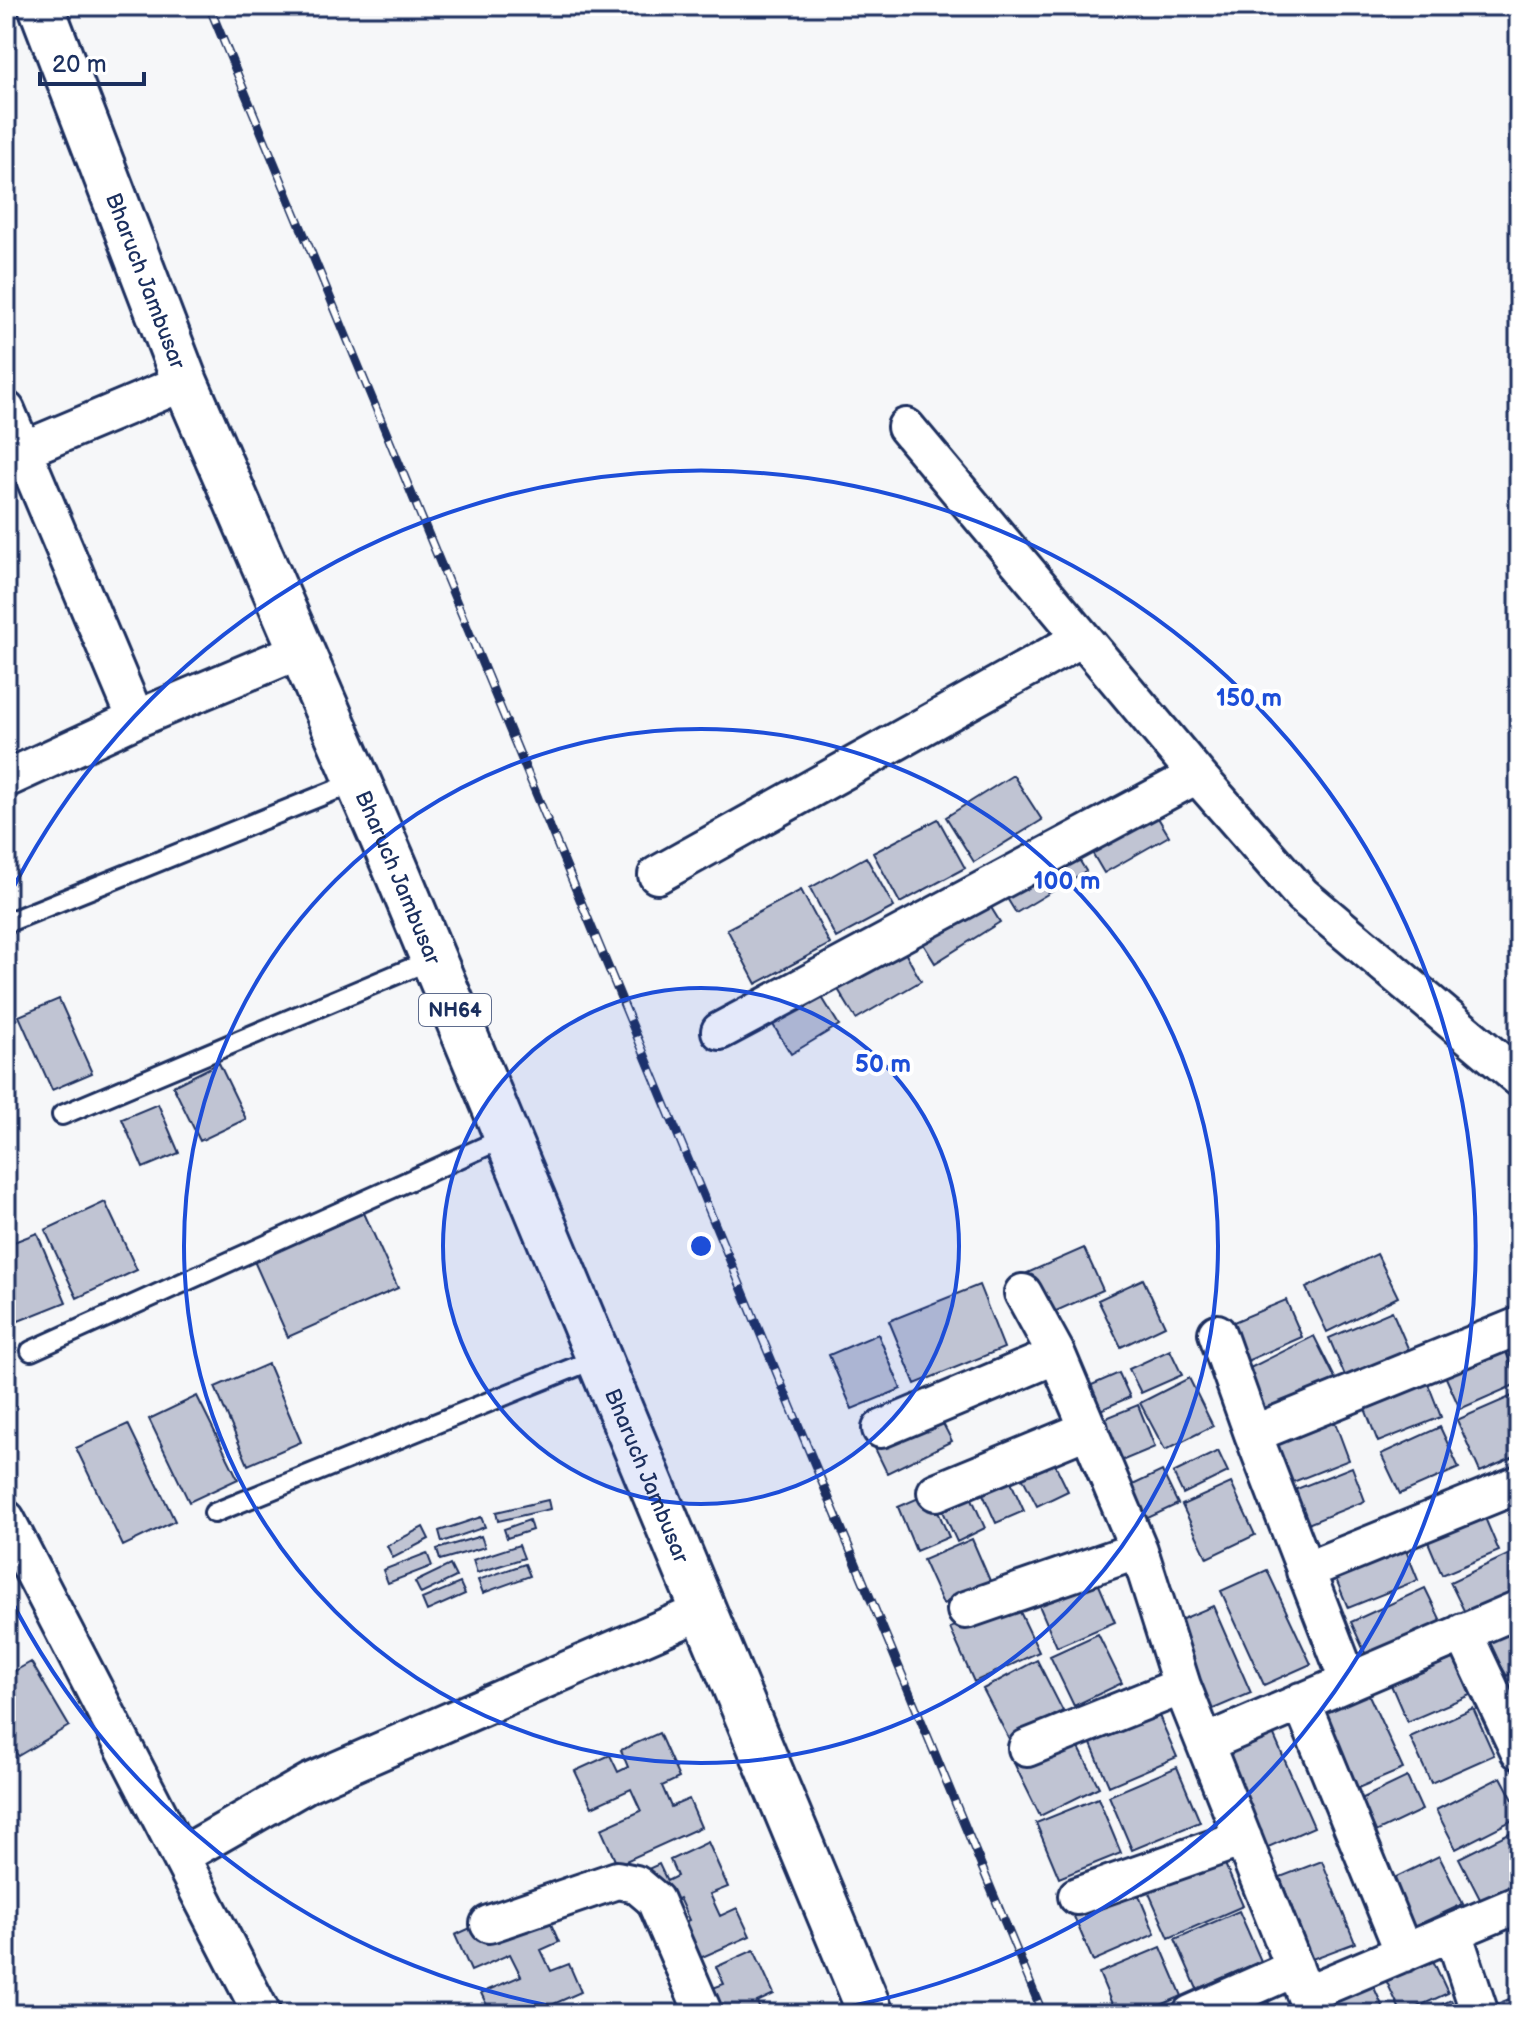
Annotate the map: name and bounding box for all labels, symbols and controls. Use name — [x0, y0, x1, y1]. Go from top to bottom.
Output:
scale bar — [40, 36, 144, 86]
text: 20 m — [52, 50, 107, 79]
street label: Bharuch Jambusar — [99, 189, 191, 374]
text: 150 m — [1216, 684, 1282, 713]
street label: Bharuch Jambusar — [349, 787, 446, 970]
text: 100 m — [1034, 867, 1100, 896]
road number: NH64 — [419, 994, 491, 1026]
text: 50 m — [855, 1050, 911, 1079]
centre of rings — [687, 1232, 715, 1260]
street label: Bharuch Jambusar — [598, 1385, 695, 1568]

